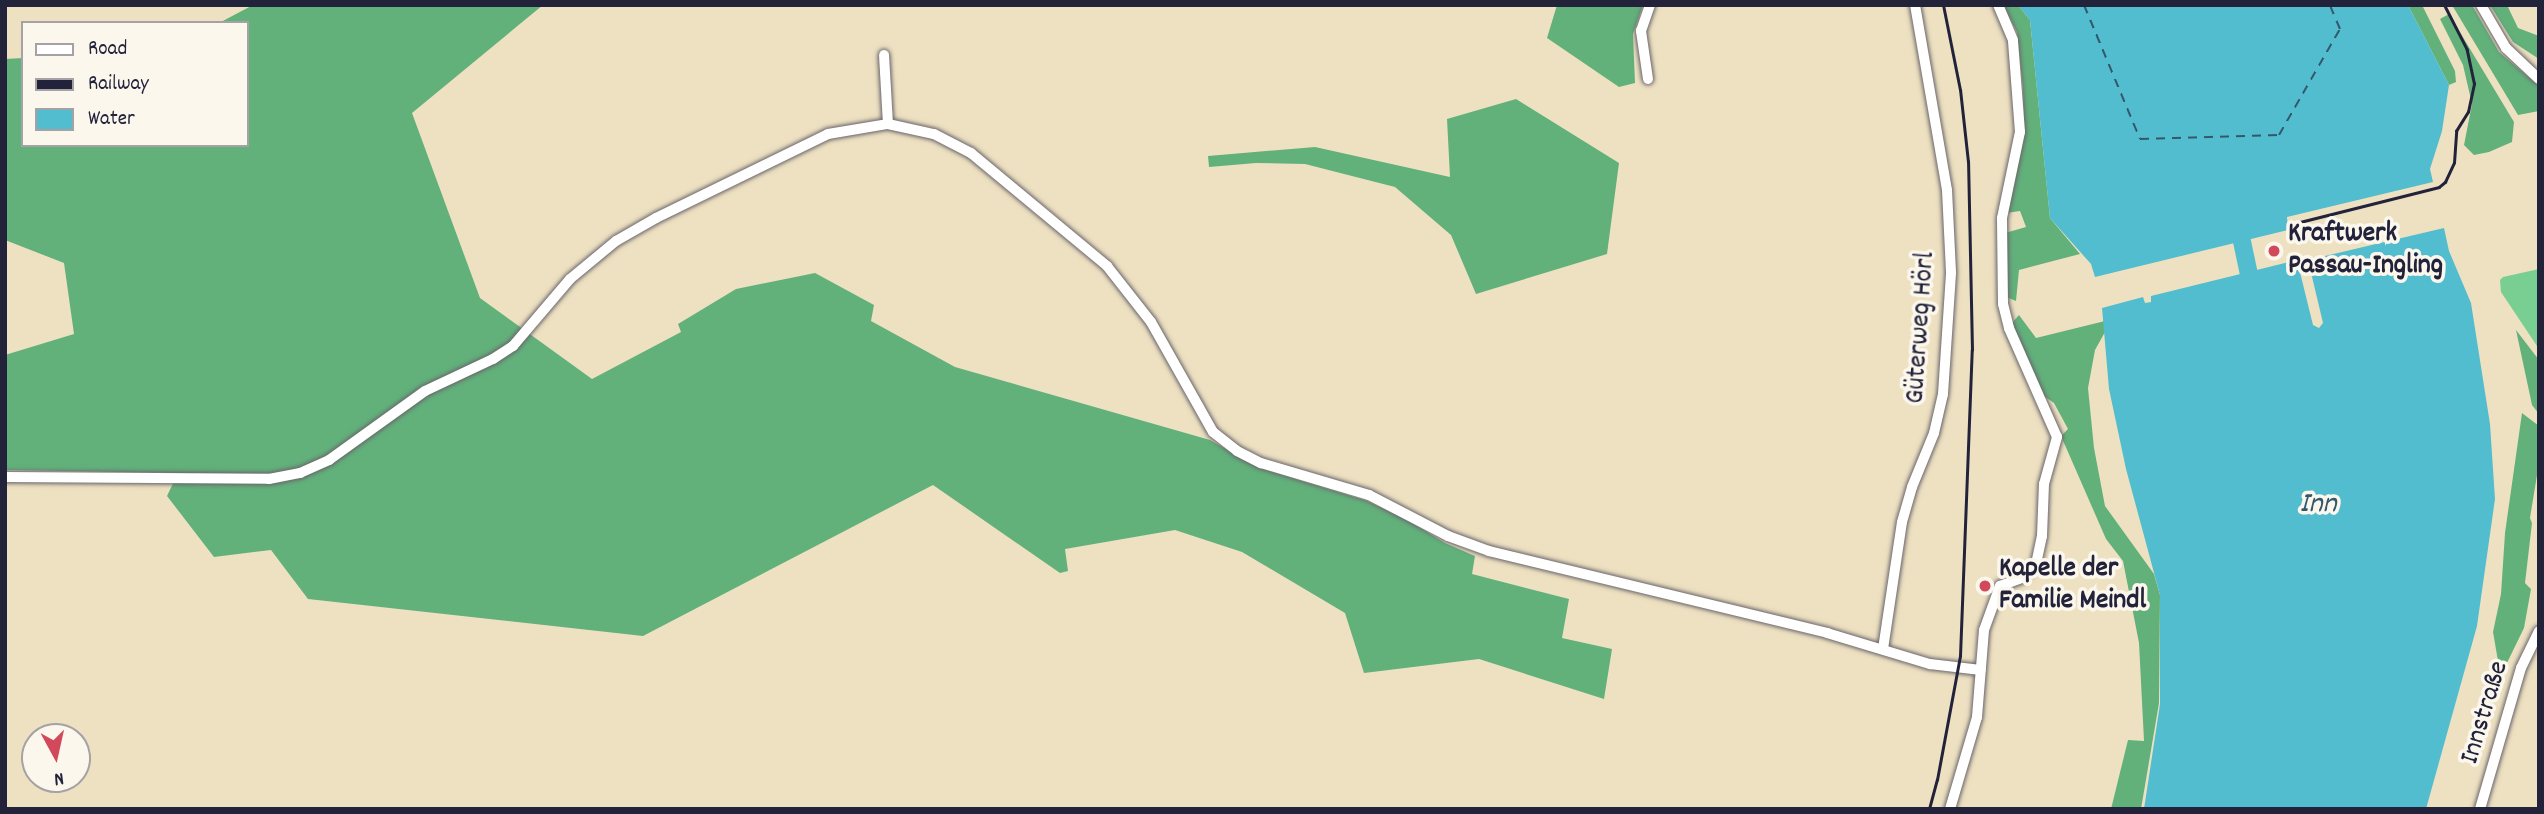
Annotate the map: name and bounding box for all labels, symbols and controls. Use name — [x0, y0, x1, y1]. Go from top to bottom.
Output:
legend — [21, 21, 248, 147]
text: Road — [88, 35, 127, 65]
text: Railway — [88, 70, 149, 100]
text: Water — [88, 105, 135, 135]
place label: Kraftwerk Passau-Ingling — [2288, 218, 2443, 284]
marker: Kraftwerk Passau-Ingling — [2266, 243, 2282, 259]
street label: Güterweg Hörl — [1900, 251, 1944, 405]
water label: Inn — [2299, 488, 2337, 524]
place label: Kapelle der Familie Meindl — [1999, 553, 2146, 619]
marker: Kapelle der Familie Meindl — [1977, 578, 1993, 594]
street label: Innstraße — [2454, 657, 2518, 769]
north arrow — [21, 723, 91, 793]
text: N — [52, 763, 65, 791]

